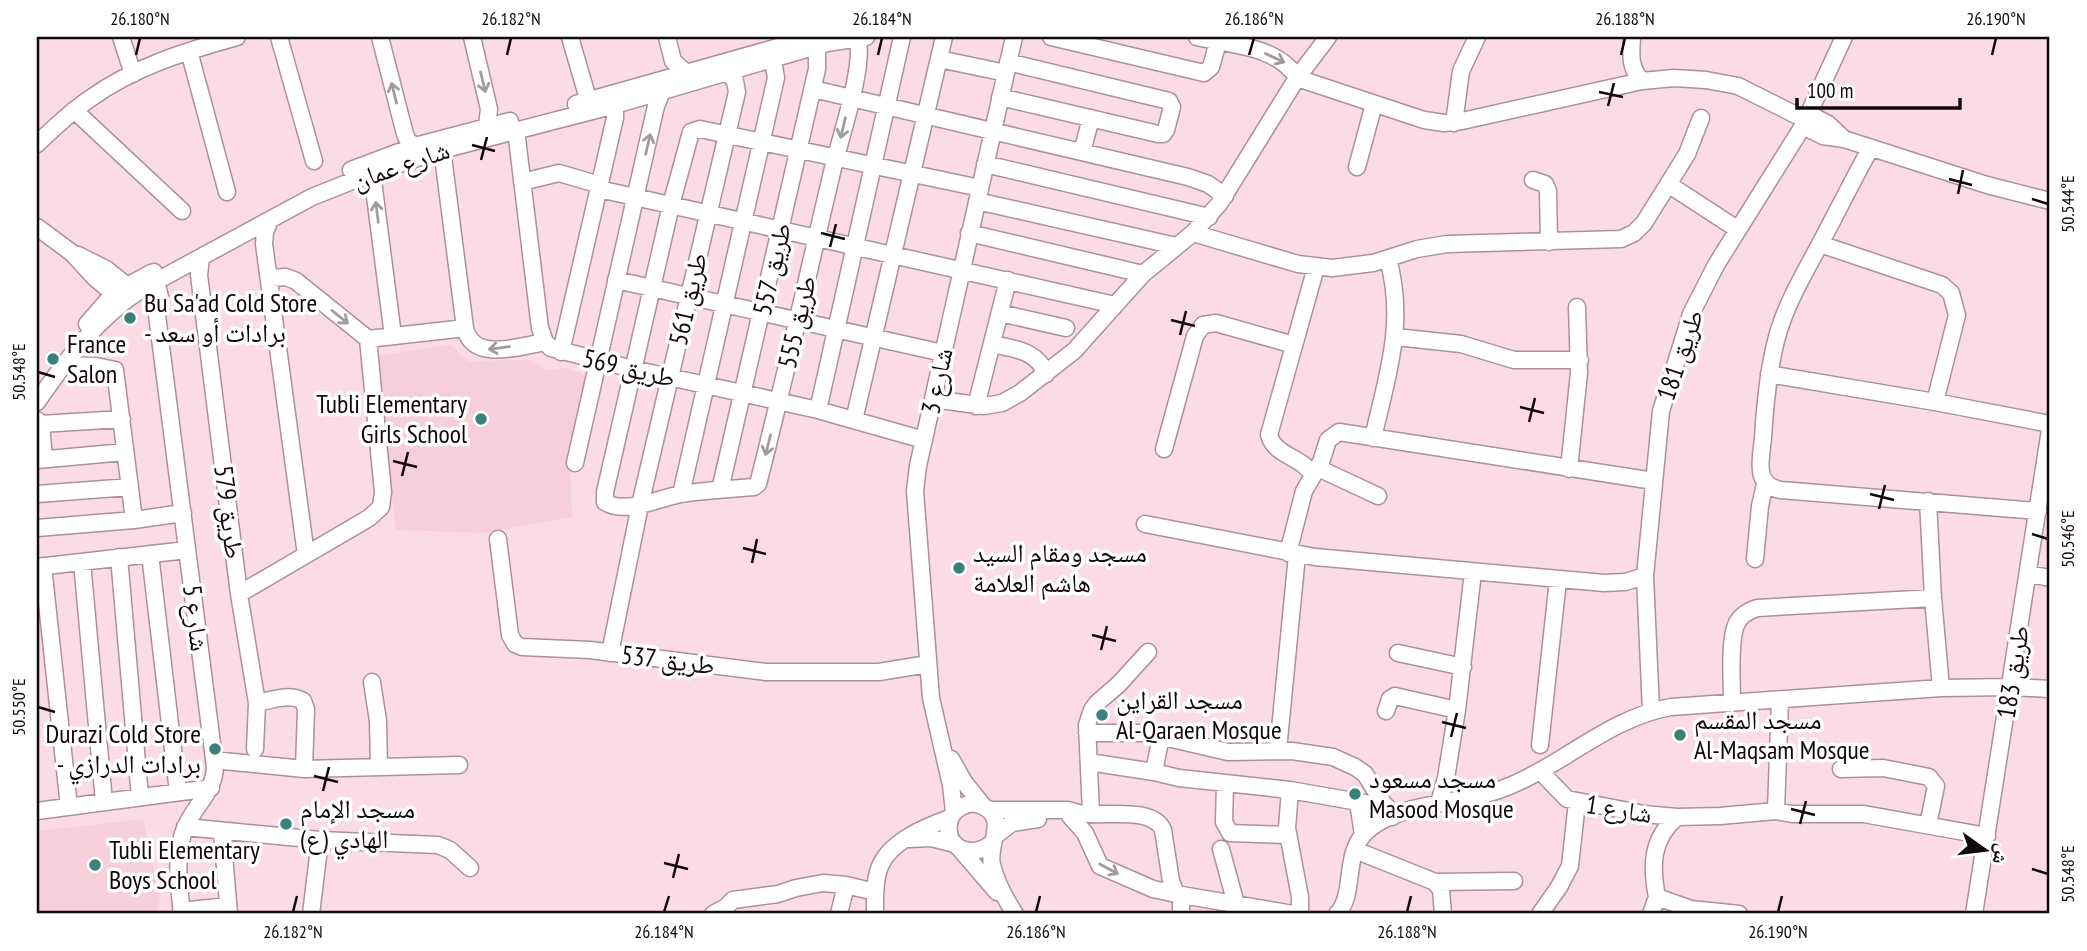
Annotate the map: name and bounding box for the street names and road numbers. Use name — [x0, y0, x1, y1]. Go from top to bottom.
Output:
street label: شارع عمان — [348, 133, 454, 197]
street label: طريق 557 — [745, 219, 798, 318]
street label: طريق 561 — [661, 249, 714, 348]
street label: طريق 555 — [770, 272, 823, 371]
street label: طريق 181 — [1649, 305, 1710, 405]
street label: طريق 569 — [580, 341, 679, 394]
street label: شارع 3 — [913, 345, 960, 417]
street label: طريق 579 — [207, 463, 252, 561]
street label: شارع 5 — [176, 583, 217, 653]
street label: طريق 183 — [1989, 623, 2036, 721]
street label: طريق 537 — [619, 637, 717, 682]
street label: شارع 1 — [1584, 787, 1655, 830]

